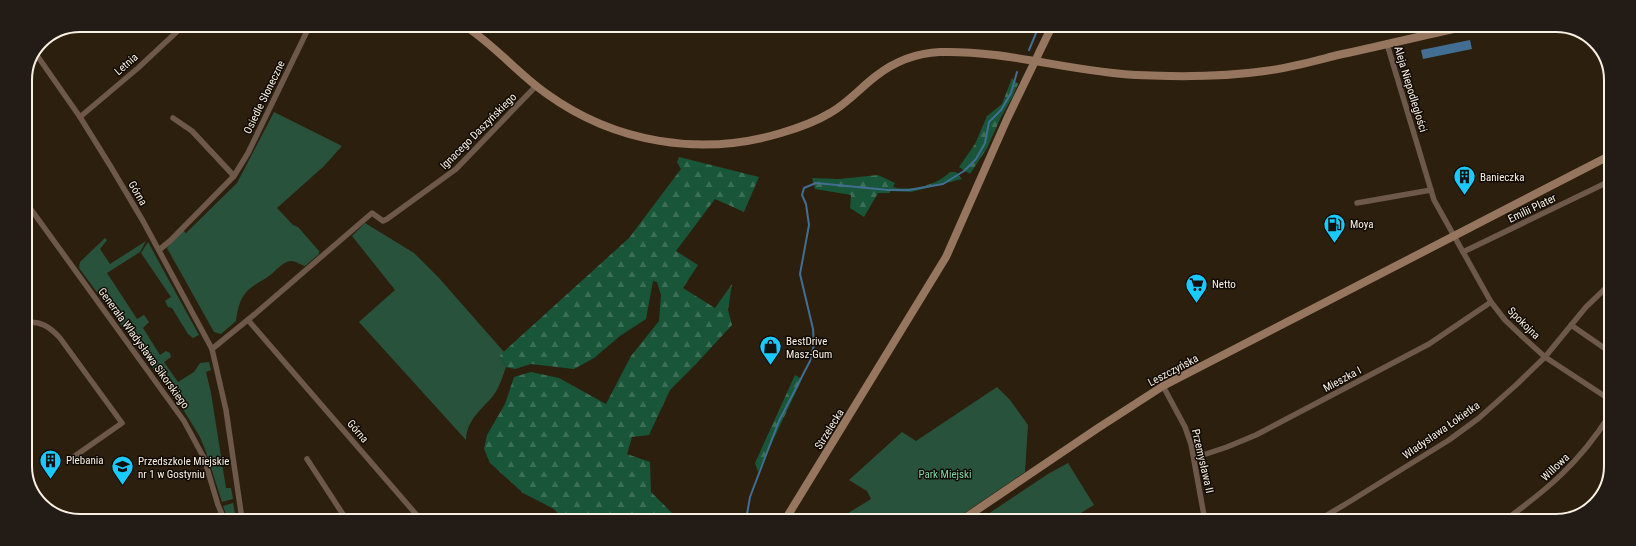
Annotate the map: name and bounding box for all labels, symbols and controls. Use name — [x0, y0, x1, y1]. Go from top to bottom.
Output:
street label: Aleja Niepodległości — [1391, 45, 1430, 134]
street label: Letnia — [112, 51, 141, 78]
street label: Osiedle Słoneczne — [241, 58, 288, 136]
street label: Ignacego Daszyńskiego — [438, 90, 519, 172]
building icon: Banieczka — [1452, 164, 1478, 197]
place label: Banieczka — [1480, 171, 1524, 184]
street label: Górna — [125, 179, 150, 208]
street label: Emilii Plater — [1506, 191, 1559, 226]
fuel station icon: Moya — [1321, 211, 1347, 244]
place label: Moya — [1350, 218, 1374, 231]
supermarket icon: Netto — [1184, 271, 1210, 304]
place label: Netto — [1212, 278, 1236, 291]
street label: Generała Władysława Sikorskiego — [95, 285, 192, 412]
street label: Spokojna — [1505, 305, 1542, 342]
shop icon: BestDrive Masz-Gum — [758, 334, 784, 367]
place label: BestDrive Masz-Gum — [786, 335, 832, 361]
street label: Leszczyńska — [1146, 352, 1201, 389]
street label: Mieszka I — [1321, 364, 1364, 395]
street label: Władysława Łokietka — [1400, 399, 1482, 462]
street label: Strzelecka — [812, 407, 847, 452]
street label: Górna — [344, 417, 371, 445]
street label: Przemysława II — [1189, 428, 1216, 495]
building icon: Plebania — [37, 447, 63, 480]
street label: Willowa — [1539, 451, 1572, 484]
place label: Plebania — [66, 454, 104, 467]
school or university icon: Przedszkole Miejskie nr 1 w Gostyniu — [109, 454, 135, 487]
place label: Przedszkole Miejskie nr 1 w Gostyniu — [138, 455, 229, 481]
park label: Park Miejski — [918, 468, 972, 481]

